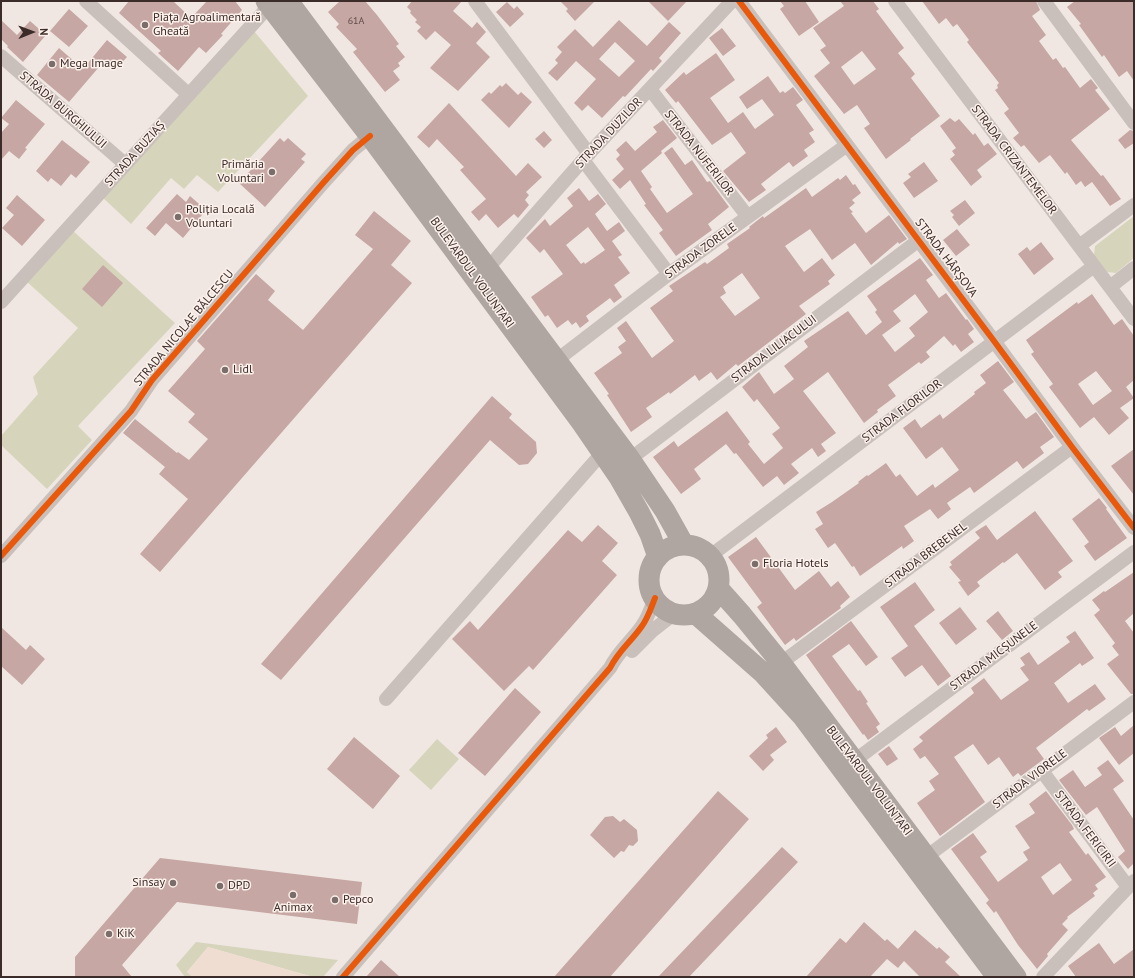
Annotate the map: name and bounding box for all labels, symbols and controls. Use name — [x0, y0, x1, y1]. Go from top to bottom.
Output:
place label: Piața Agroalimentară Gheată — [153, 11, 261, 39]
north arrow — [12, 12, 52, 52]
house number: 61A — [348, 15, 364, 27]
marker: Piața Agroalimentară Gheată — [140, 20, 150, 30]
text: N — [37, 28, 51, 36]
place label: Mega Image — [60, 57, 123, 71]
marker: Mega Image — [47, 59, 57, 69]
street label: STRADA BURGHIULUI — [17, 68, 109, 152]
street label: STRADA DUZILOR — [573, 95, 645, 171]
street label: STRADA CRIZANTEMELOR — [968, 102, 1060, 218]
street label: STRADA NUFERILOR — [661, 107, 737, 199]
street label: STRADA BUZIAȘ — [102, 118, 168, 190]
place label: Primăria Voluntari — [218, 158, 264, 186]
marker: Primăria Voluntari — [267, 167, 277, 177]
place label: Poliția Locală Voluntari — [186, 203, 255, 231]
marker: Poliția Locală Voluntari — [173, 212, 183, 222]
street label: BULEVARDUL VOLUNTARI — [427, 215, 517, 331]
street label: STRADA HÂRȘOVA — [912, 216, 980, 300]
street label: STRADA ZORELE — [662, 220, 740, 282]
street label: STRADA NICOLAE BĂLCESCU — [131, 267, 237, 389]
street label: STRADA LILIACULUI — [729, 312, 819, 386]
place label: Lidl — [233, 363, 252, 377]
marker: Lidl — [220, 365, 230, 375]
street label: STRADA FLORILOR — [859, 376, 945, 446]
street label: STRADA BREBENEL — [882, 519, 970, 591]
place label: Floria Hotels — [763, 557, 829, 571]
marker: Floria Hotels — [750, 559, 760, 569]
street label: STRADA MICȘUNELE — [947, 618, 1041, 694]
street label: BULEVARDUL VOLUNTARI — [823, 723, 915, 839]
street label: STRADA VIORELE — [990, 746, 1070, 812]
street label: STRADA FERICIRII — [1051, 788, 1119, 870]
place label: Sinsay — [132, 876, 165, 890]
marker: Sinsay — [168, 878, 178, 888]
place label: DPD — [228, 879, 250, 893]
marker: DPD — [215, 881, 225, 891]
marker: Animax — [288, 890, 298, 900]
place label: Pepco — [343, 893, 373, 907]
marker: Pepco — [330, 895, 340, 905]
place label: Animax — [274, 901, 312, 915]
place label: KiK — [117, 927, 135, 941]
marker: KiK — [104, 929, 114, 939]

